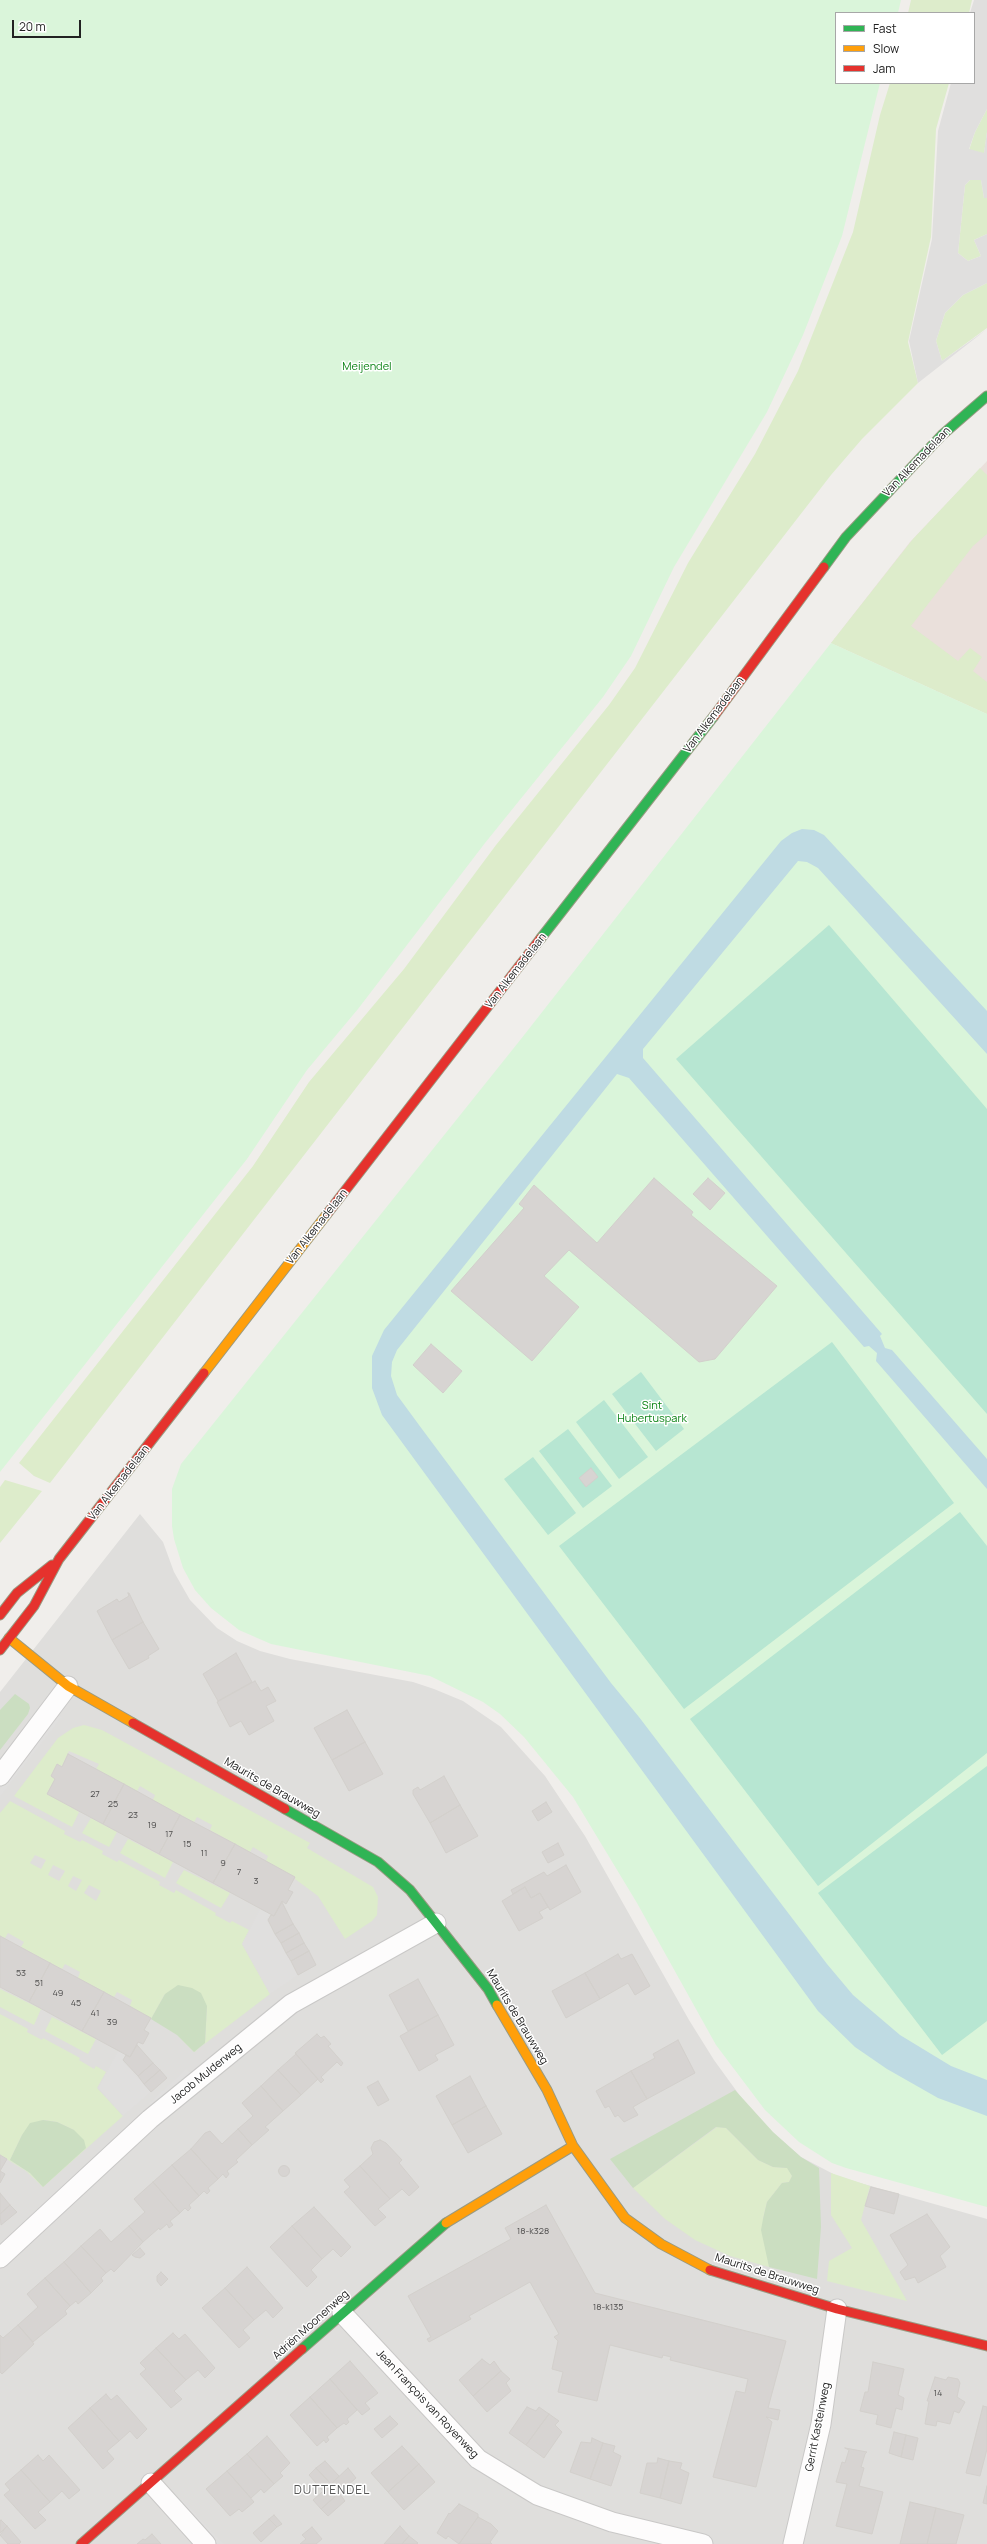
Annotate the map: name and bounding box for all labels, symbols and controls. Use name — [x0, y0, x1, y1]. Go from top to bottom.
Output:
scale bar — [14, 12, 83, 38]
legend — [835, 12, 975, 84]
text: 20 m — [19, 18, 46, 35]
text: Fast — [873, 20, 897, 37]
text: Slow — [873, 40, 899, 57]
text: Jam — [873, 60, 895, 77]
park label: Meijendel — [342, 360, 392, 374]
street label: Van Alkemadelaan — [880, 424, 954, 500]
street label: Van Alkemadelaan — [681, 674, 747, 756]
street label: Van Alkemadelaan — [483, 931, 549, 1011]
street label: Van Alkemadelaan — [284, 1187, 350, 1267]
park label: Sint Hubertuspark — [617, 1399, 687, 1425]
street label: Van Alkemadelaan — [86, 1443, 152, 1523]
street label: Maurits de Brauwweg — [222, 1755, 322, 1821]
house number: 27 — [90, 1789, 100, 1799]
house number: 25 — [108, 1799, 118, 1809]
house number: 23 — [128, 1810, 138, 1820]
house number: 19 — [147, 1820, 157, 1830]
house number: 17 — [165, 1829, 173, 1839]
house number: 15 — [183, 1839, 191, 1849]
house number: 11 — [200, 1848, 208, 1858]
house number: 9 — [220, 1858, 226, 1868]
house number: 7 — [237, 1867, 241, 1877]
house number: 3 — [254, 1876, 258, 1886]
street label: Maurits de Brauwweg — [483, 1967, 551, 2067]
house number: 53 — [16, 1968, 26, 1978]
house number: 51 — [35, 1978, 43, 1988]
house number: 49 — [53, 1988, 63, 1998]
house number: 45 — [71, 1998, 81, 2008]
house number: 41 — [91, 2008, 99, 2018]
house number: 39 — [107, 2017, 117, 2027]
street label: Jacob Mulderweg — [167, 2041, 245, 2107]
house number: 18-k328 — [517, 2226, 549, 2236]
street label: Maurits de Brauwweg — [713, 2251, 821, 2297]
street label: Adriën Moonenweg — [270, 2287, 352, 2363]
house number: 18-k135 — [593, 2302, 623, 2312]
street label: Jean François van Royenweg — [373, 2347, 481, 2461]
street label: Gerrit Kasteinweg — [803, 2381, 833, 2473]
house number: 14 — [934, 2388, 942, 2398]
district label: DUTTENDEL — [294, 2484, 370, 2498]

